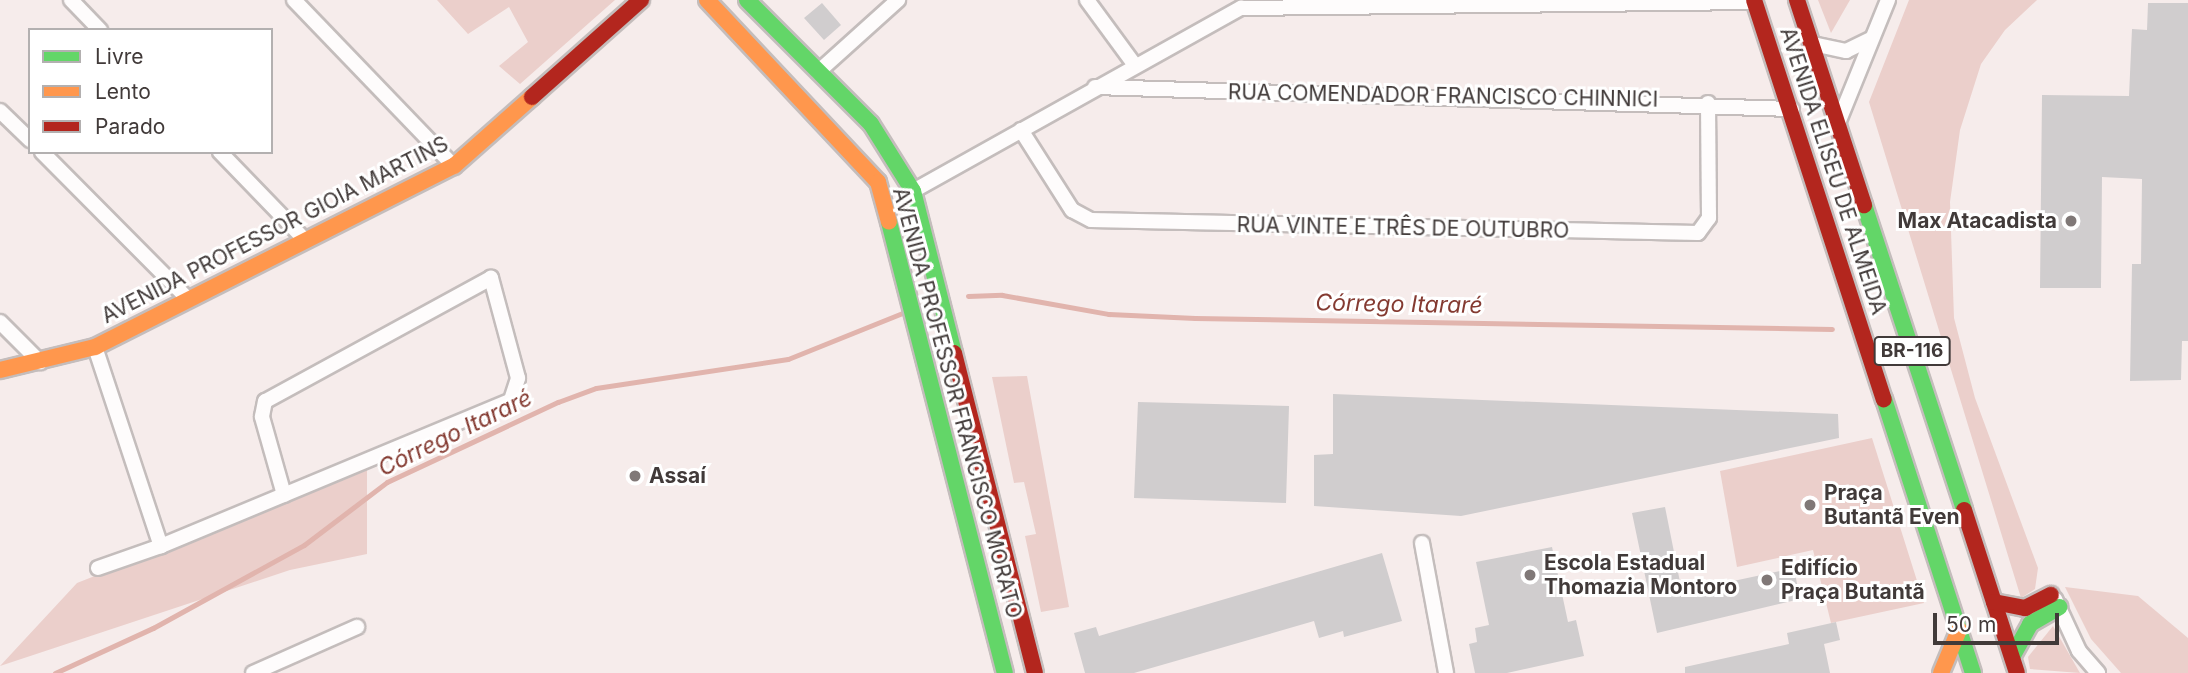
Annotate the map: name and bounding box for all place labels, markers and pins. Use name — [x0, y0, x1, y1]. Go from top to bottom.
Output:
place label: Max Atacadista — [1898, 208, 2057, 234]
marker: Max Atacadista — [2063, 213, 2079, 229]
place label: Assaí — [649, 463, 706, 489]
marker: Assaí — [627, 468, 643, 484]
place label: Praça Butantã Even — [1824, 480, 1960, 530]
marker: Praça Butantã Even — [1802, 497, 1818, 513]
place label: Escola Estadual Thomazia Montoro — [1544, 550, 1737, 600]
place label: Edifício Praça Butantã — [1781, 555, 1925, 605]
marker: Escola Estadual Thomazia Montoro — [1522, 567, 1538, 583]
marker: Edifício Praça Butantã — [1759, 572, 1775, 588]

